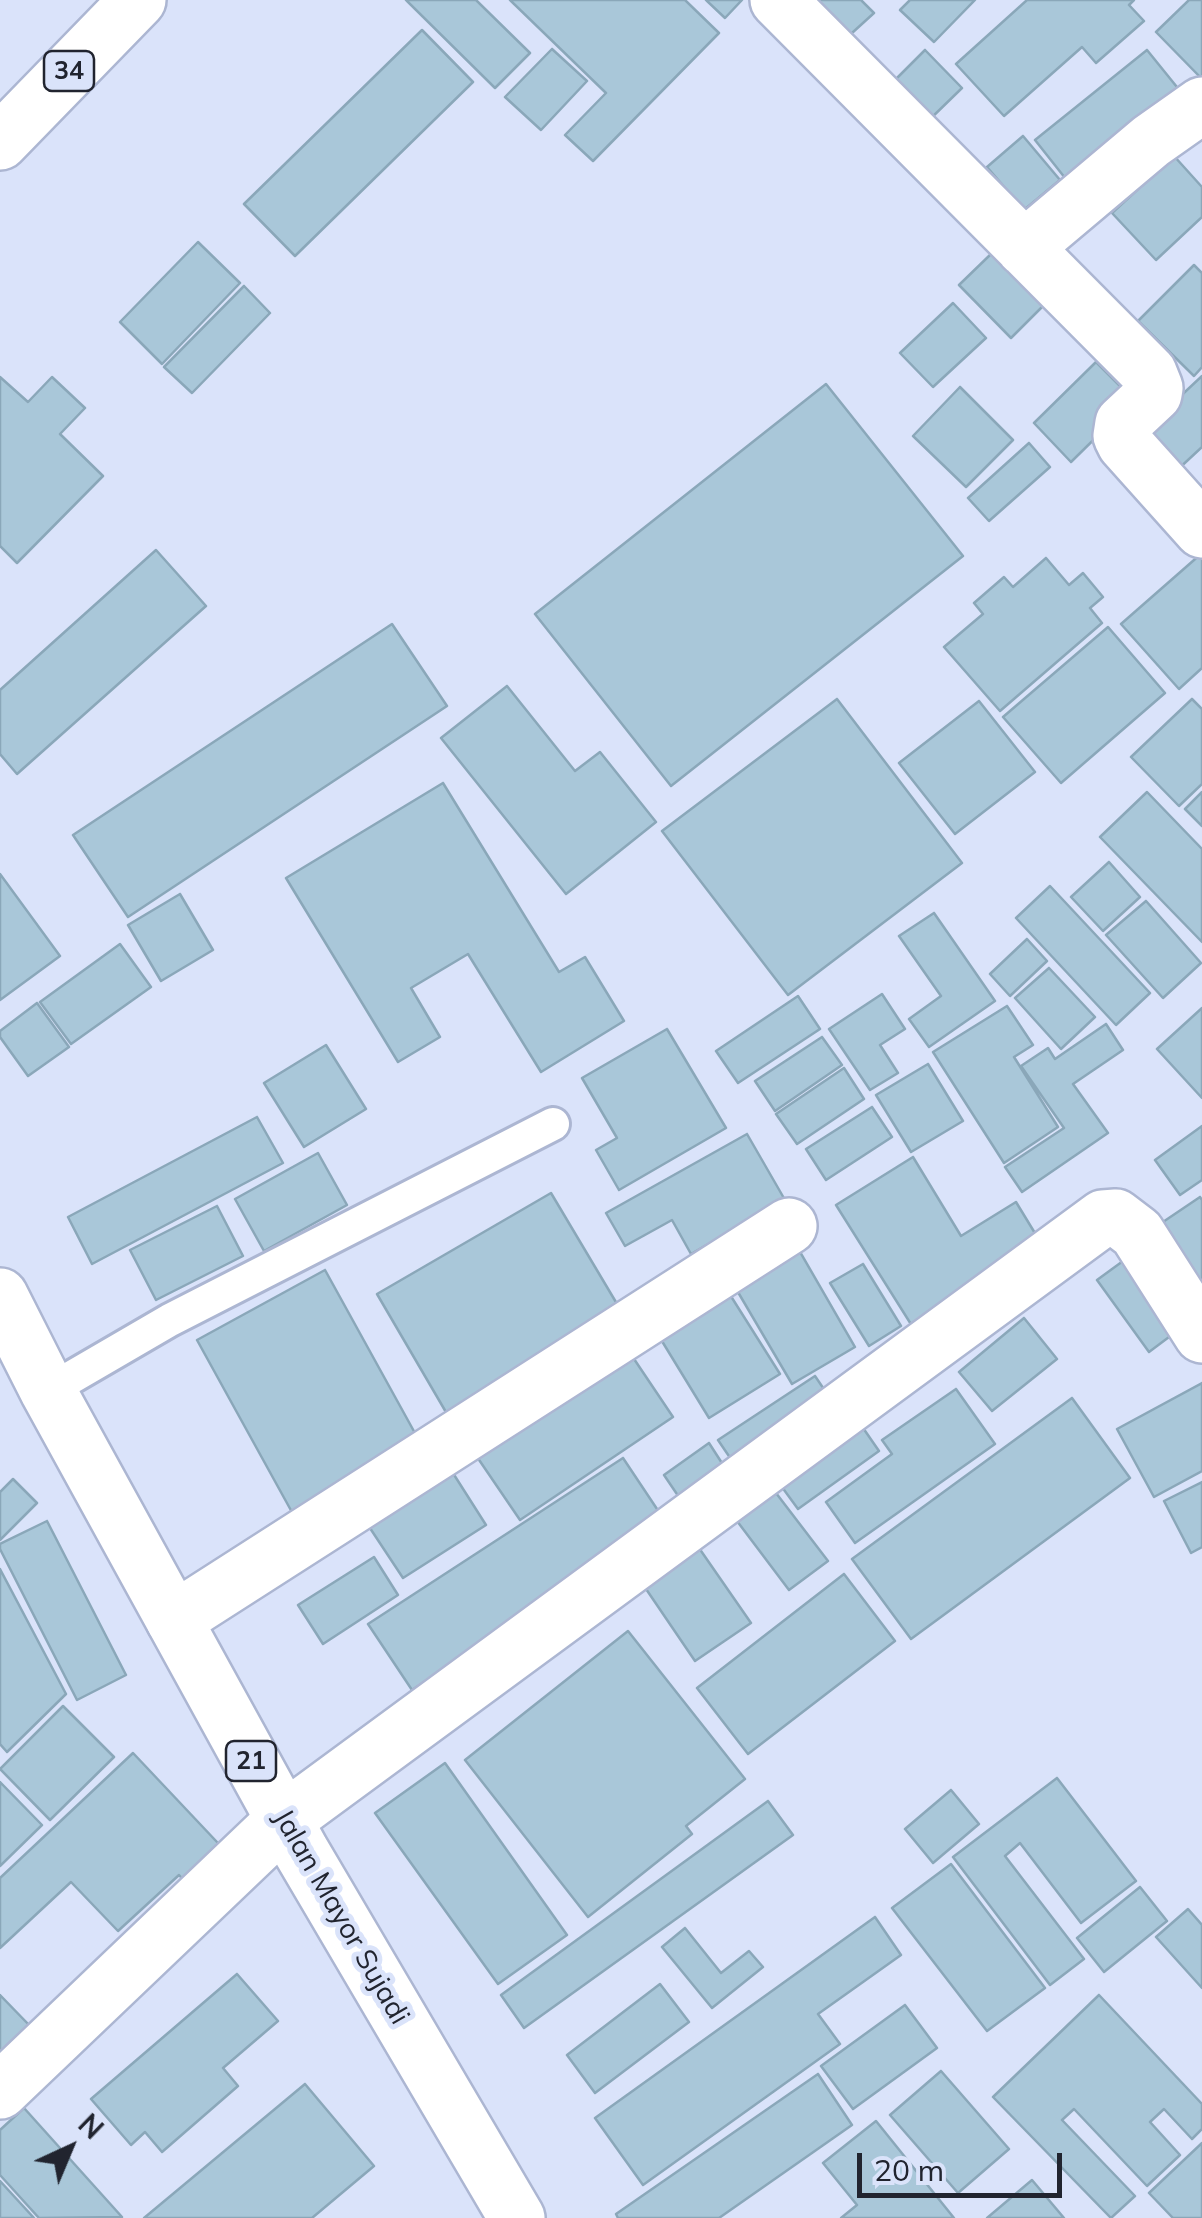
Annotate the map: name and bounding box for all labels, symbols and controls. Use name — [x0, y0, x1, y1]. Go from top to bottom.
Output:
road number: 34 — [44, 51, 94, 91]
road number: 21 — [226, 1741, 276, 1781]
street label: Jalan Mayor Sujadi — [266, 1804, 416, 2030]
north arrow — [20, 2098, 120, 2198]
text: N — [71, 2106, 111, 2146]
scale bar — [862, 2133, 1067, 2195]
text: 20 m — [874, 2151, 944, 2189]

